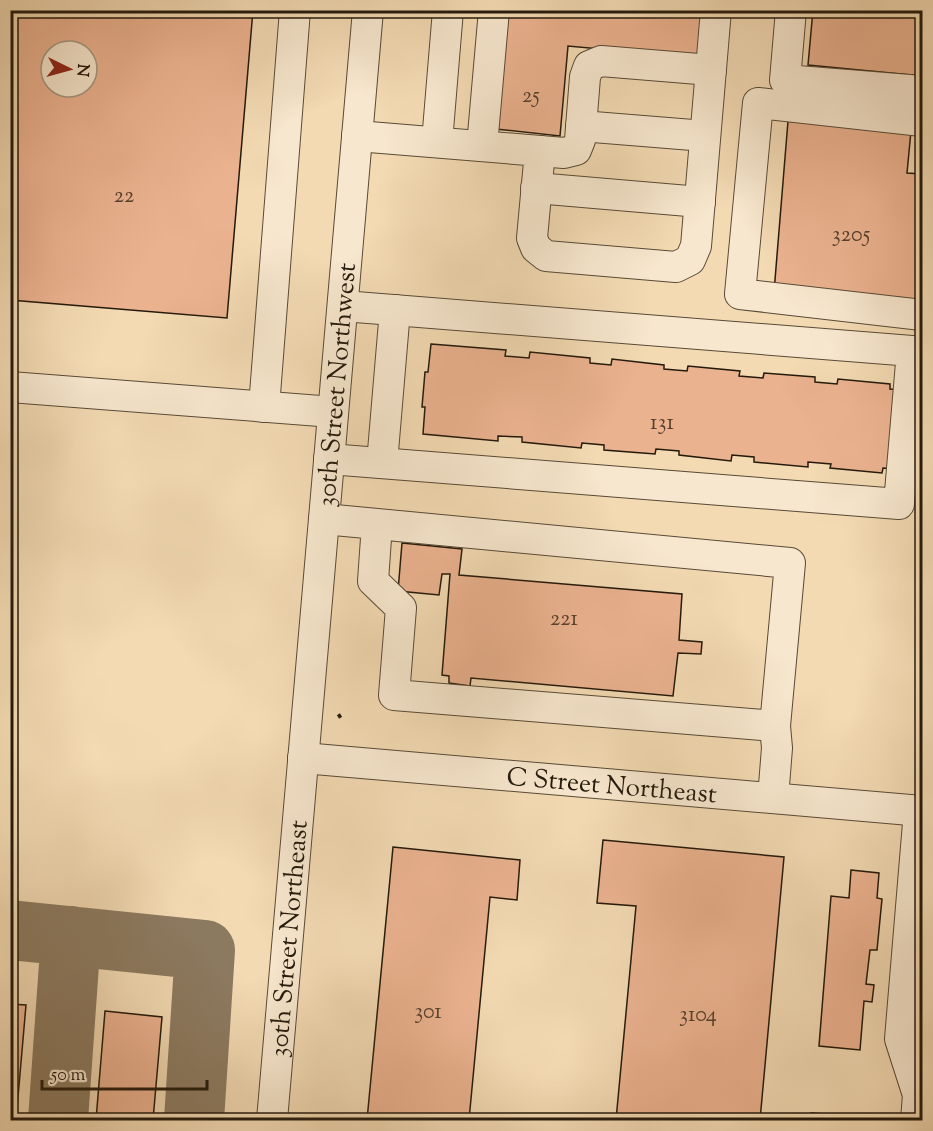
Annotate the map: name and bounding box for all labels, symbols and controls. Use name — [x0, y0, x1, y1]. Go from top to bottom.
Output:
north arrow — [39, 39, 99, 99]
text: N — [69, 63, 93, 78]
house number: 25 — [522, 81, 540, 113]
house number: 22 — [114, 181, 134, 213]
house number: 3205 — [832, 220, 871, 252]
street label: 30th Street Northwest — [309, 261, 367, 508]
house number: 131 — [650, 408, 674, 440]
house number: 221 — [550, 604, 579, 636]
street label: C Street Northeast — [505, 760, 718, 814]
street label: 30th Street Northeast — [261, 819, 319, 1059]
house number: 301 — [414, 997, 442, 1029]
house number: 3104 — [679, 1000, 717, 1032]
scale bar — [42, 1053, 207, 1091]
text: 50 m — [50, 1063, 86, 1089]

